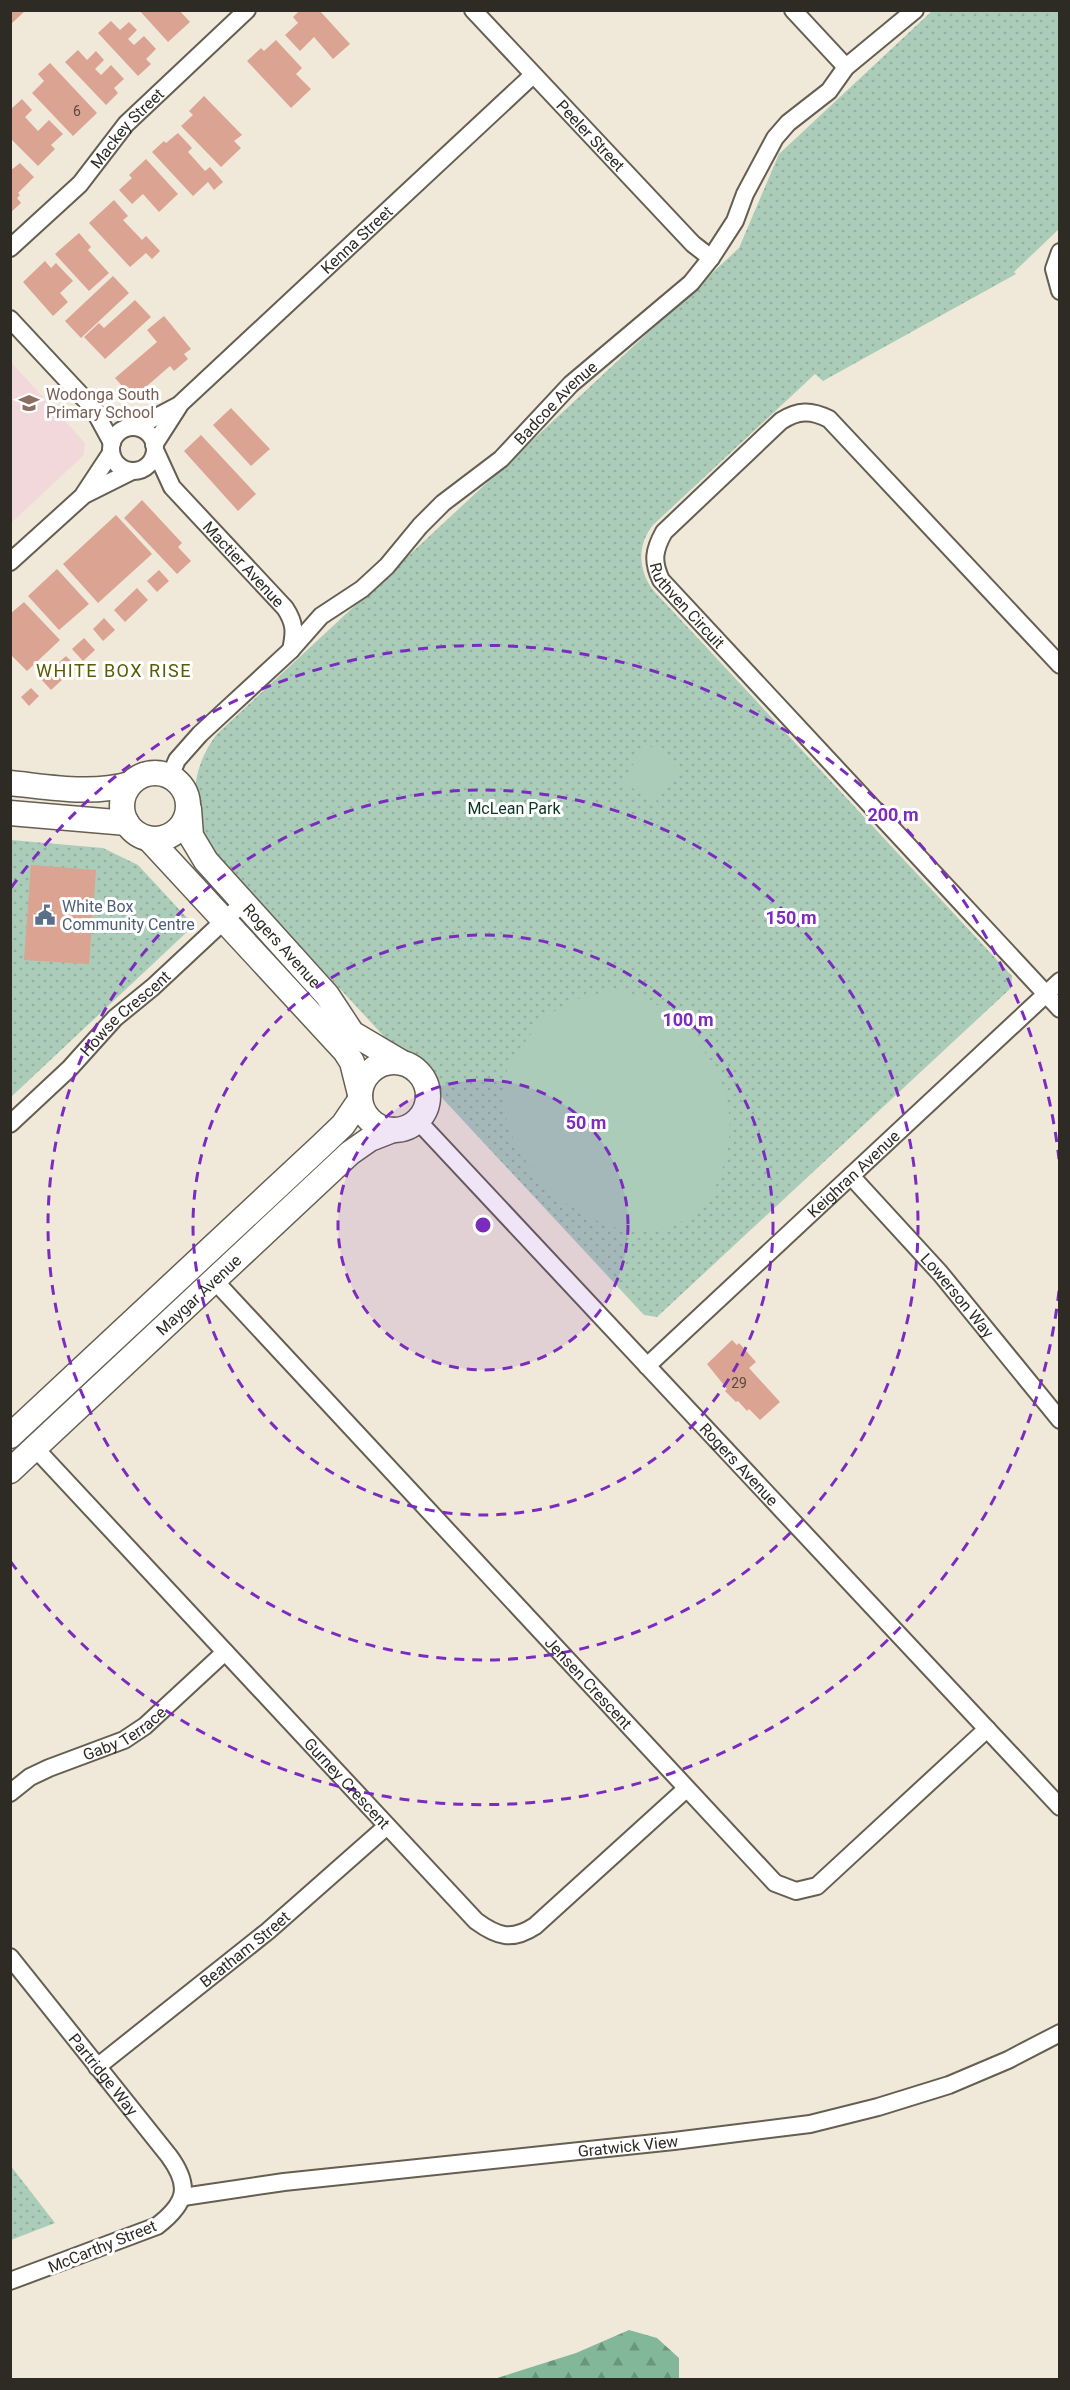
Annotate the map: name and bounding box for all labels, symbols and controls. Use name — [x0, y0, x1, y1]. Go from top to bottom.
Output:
street label: Mackey Street — [87, 84, 168, 172]
street label: Peeler Street — [552, 96, 629, 175]
house number: 6 — [73, 103, 81, 119]
street label: Kenna Street — [317, 202, 397, 278]
street label: Badcoe Avenue — [510, 357, 601, 449]
place label: Wodonga South Primary School — [46, 385, 159, 422]
school or university icon: Wodonga South Primary School — [17, 391, 41, 415]
street label: Mactier Avenue — [199, 517, 288, 611]
street label: Ruthven Circuit — [646, 561, 729, 652]
district label: WHITE BOX RISE — [36, 660, 192, 681]
park label: McLean Park — [467, 799, 561, 818]
text: 200 m — [867, 804, 919, 825]
place label: White Box Community Centre — [62, 897, 195, 934]
street label: Rogers Avenue — [239, 900, 325, 992]
public building icon: White Box Community Centre — [33, 903, 57, 927]
text: 150 m — [765, 907, 817, 928]
street label: Howse Crescent — [76, 967, 174, 1060]
text: 100 m — [662, 1009, 714, 1030]
text: 50 m — [566, 1112, 606, 1133]
street label: Keighran Avenue — [804, 1127, 904, 1222]
centre of rings — [473, 1215, 493, 1235]
street label: Lowerson Way — [917, 1249, 998, 1342]
street label: Maygar Avenue — [152, 1251, 245, 1339]
house number: 29 — [731, 1375, 747, 1391]
street label: Rogers Avenue — [695, 1419, 782, 1510]
street label: Jensen Crescent — [541, 1633, 636, 1733]
street label: Gaby Terrace — [80, 1703, 170, 1764]
street label: Gurney Crescent — [300, 1734, 394, 1833]
street label: Beatham Street — [196, 1907, 294, 1991]
street label: Partridge Way — [65, 2030, 142, 2120]
street label: Gratwick View — [577, 2132, 679, 2161]
street label: McCarthy Street — [45, 2216, 159, 2277]

